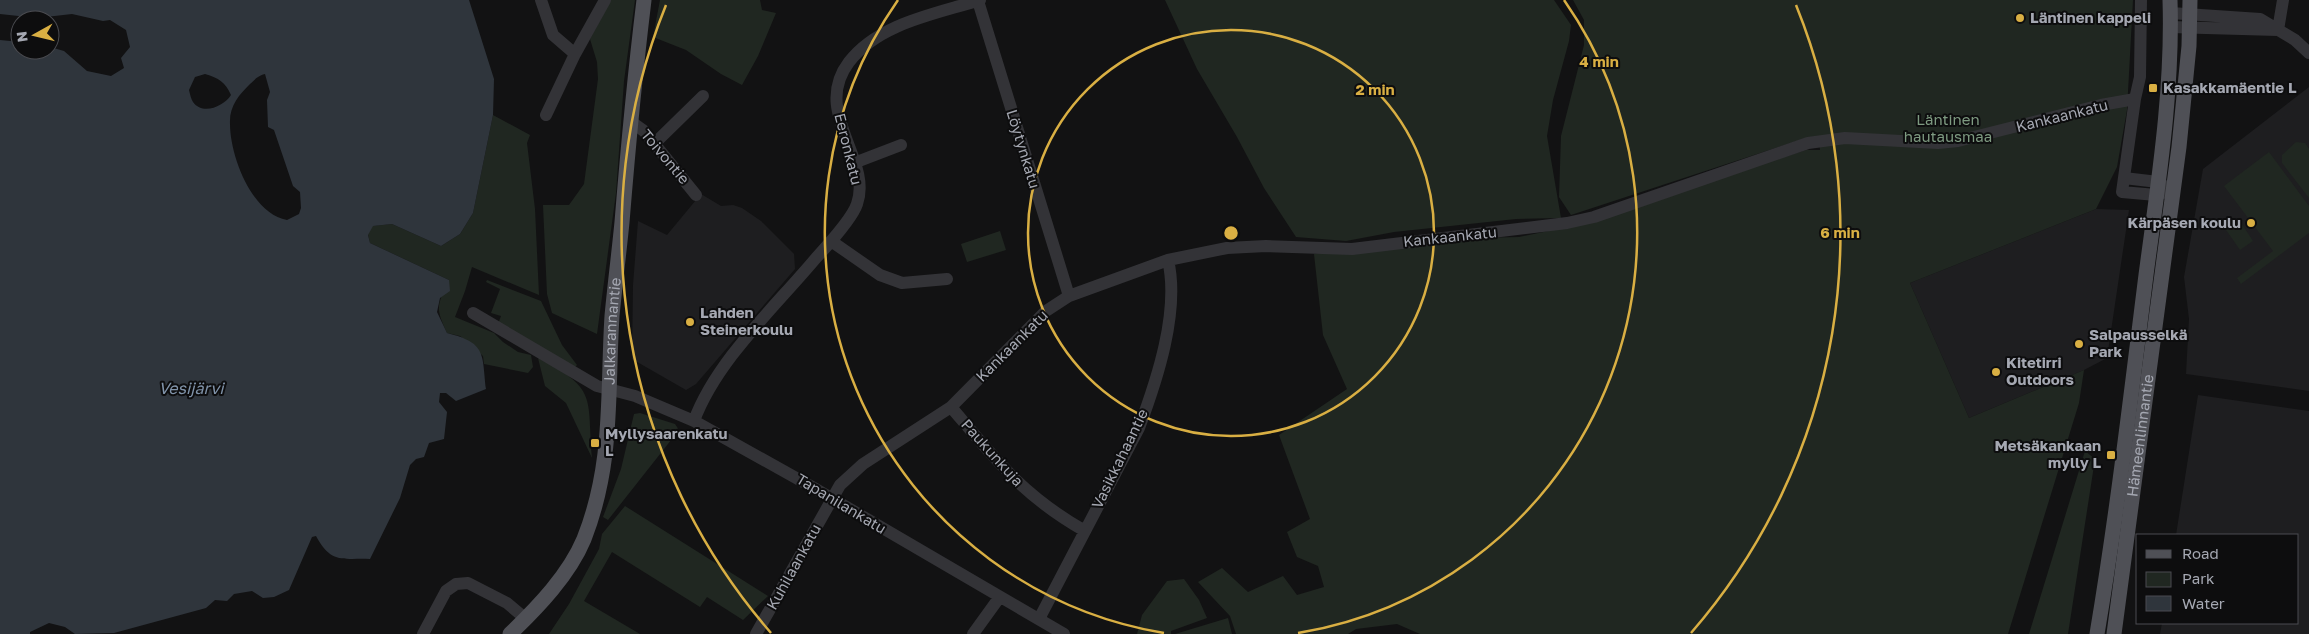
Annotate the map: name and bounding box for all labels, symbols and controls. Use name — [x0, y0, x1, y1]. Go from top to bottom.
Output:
place label: Läntinen kappeli — [2030, 8, 2151, 26]
north arrow — [10, 10, 60, 60]
marker: Läntinen kappeli — [2014, 12, 2026, 24]
text: N — [12, 30, 31, 43]
text: 4 min — [1579, 52, 1619, 70]
place label: Kasakkamäentie L — [2163, 78, 2297, 96]
text: 2 min — [1355, 80, 1395, 98]
marker: Kasakkamäentie L — [2147, 82, 2159, 94]
street label: Kankaankatu — [2014, 95, 2110, 135]
street label: Löytynkatu — [1003, 107, 1044, 190]
park label: Läntinen hautausmaa — [1904, 110, 1992, 145]
street label: Eeronkatu — [831, 111, 867, 187]
street label: Toivontie — [638, 125, 694, 188]
place label: Kärpäsen koulu — [2127, 213, 2241, 231]
marker: Kärpäsen koulu — [2245, 217, 2257, 229]
street label: Kankaankatu — [1402, 222, 1498, 250]
text: 6 min — [1820, 223, 1860, 241]
centre of rings — [1222, 224, 1240, 242]
street label: Jalkarannantie — [599, 276, 624, 385]
place label: Lahden Steinerkoulu — [700, 303, 793, 338]
street label: Kankaankatu — [972, 306, 1051, 385]
marker: Lahden Steinerkoulu — [684, 316, 696, 328]
place label: Salpausselkä Park — [2089, 325, 2188, 360]
marker: Salpausselkä Park — [2073, 338, 2085, 350]
place label: Kitetirri Outdoors — [2006, 353, 2074, 388]
marker: Kitetirri Outdoors — [1990, 366, 2002, 378]
street label: Hämeenlinnantie — [2122, 373, 2157, 498]
water label: Vesijärvi — [158, 378, 225, 398]
street label: Vasikkahaantie — [1087, 405, 1151, 511]
street label: Paukunkuja — [958, 415, 1028, 490]
place label: Myllysaarenkatu L — [605, 424, 728, 459]
place label: Metsäkankaan mylly L — [1994, 436, 2101, 471]
marker: Myllysaarenkatu L — [589, 437, 601, 449]
marker: Metsäkankaan mylly L — [2105, 449, 2117, 461]
street label: Tapanilankatu — [793, 469, 890, 537]
street label: Kuhilaankatu — [762, 521, 824, 612]
legend — [2136, 534, 2299, 624]
text: Road — [2182, 544, 2219, 562]
text: Park — [2182, 569, 2215, 587]
text: Water — [2182, 594, 2225, 612]

